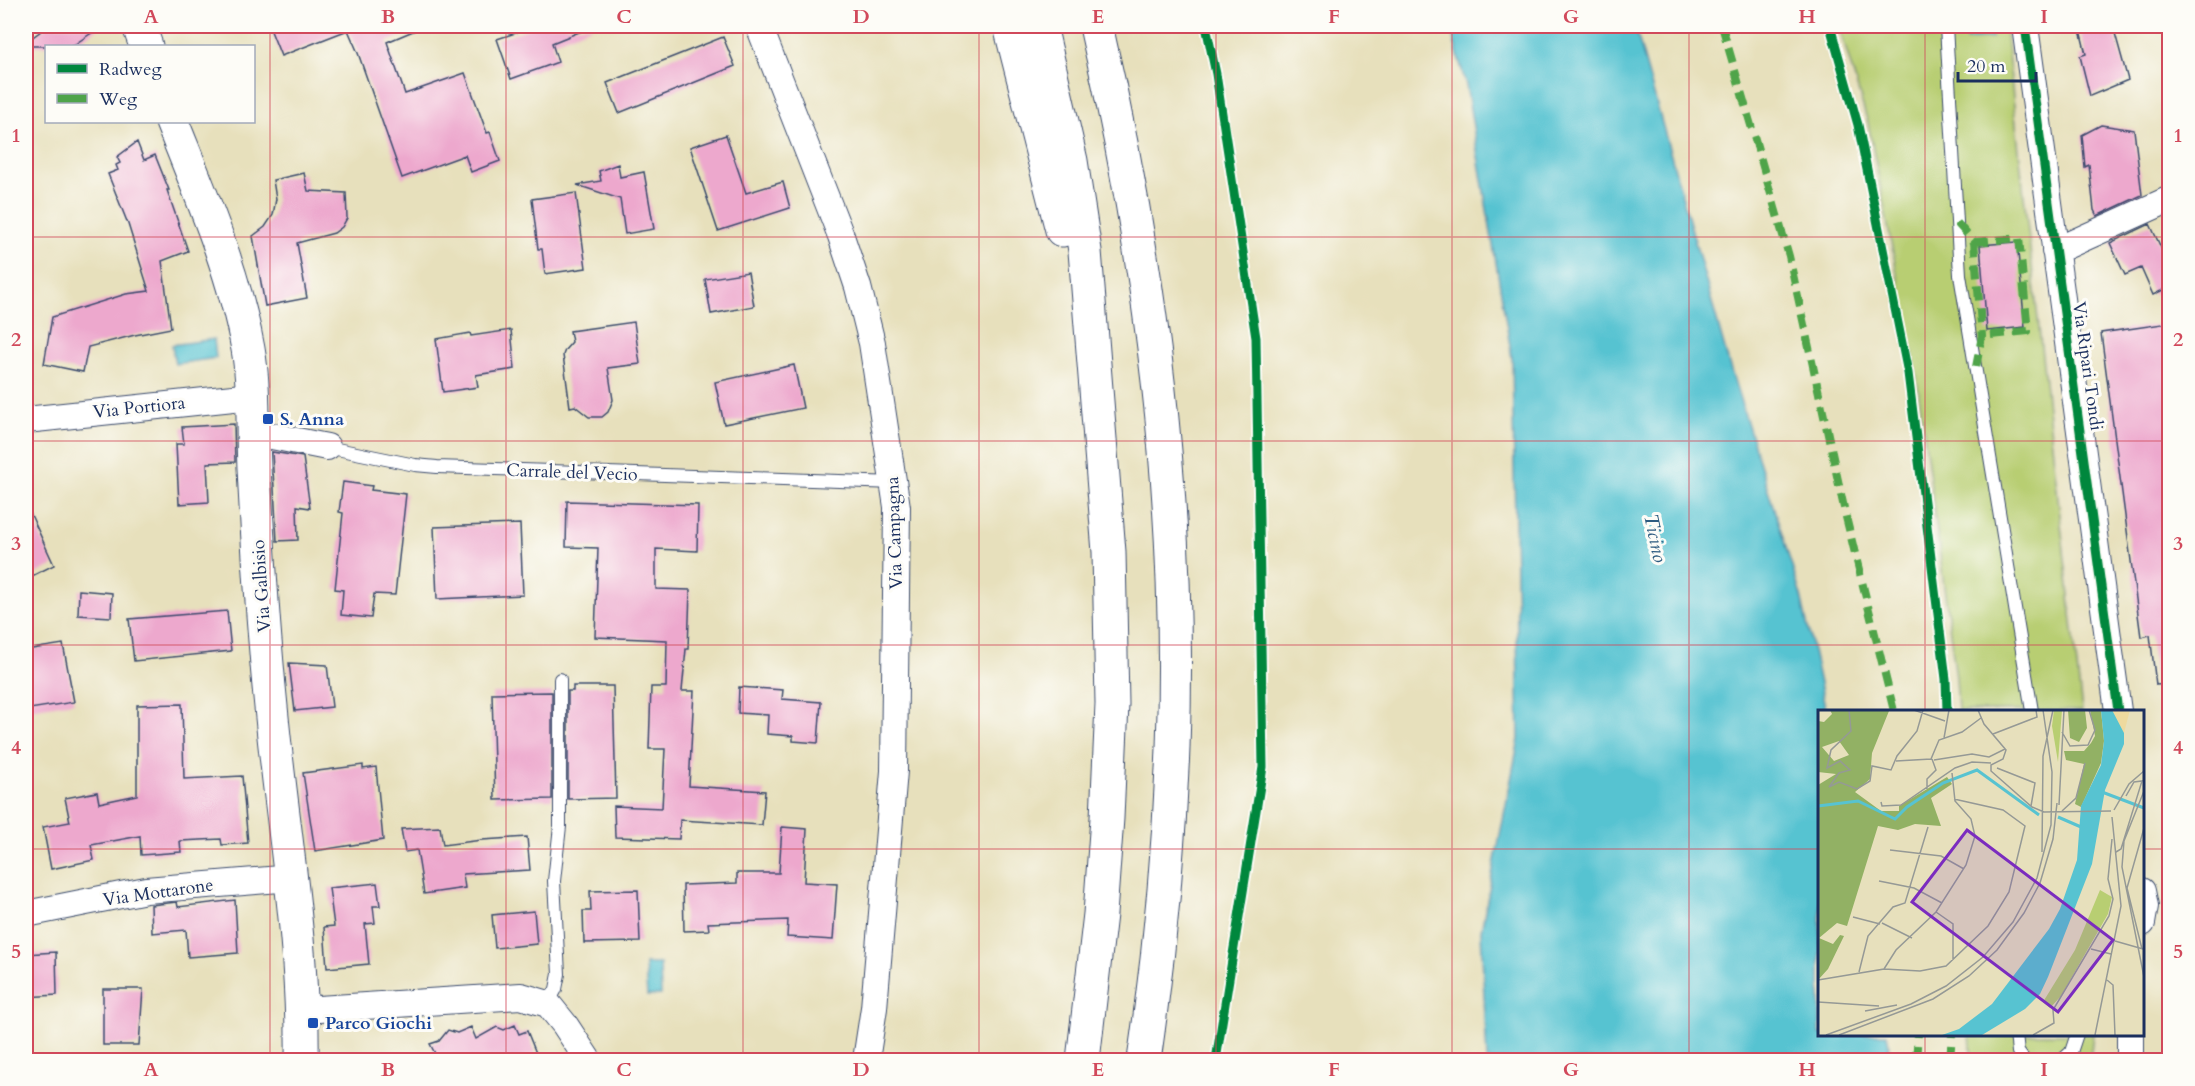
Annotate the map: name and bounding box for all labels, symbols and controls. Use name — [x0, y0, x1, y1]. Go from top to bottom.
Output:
text: A — [143, 3, 159, 30]
text: B — [381, 3, 395, 30]
text: C — [616, 3, 632, 30]
text: D — [852, 3, 870, 30]
text: E — [1092, 3, 1104, 30]
text: F — [1328, 3, 1340, 30]
text: G — [1563, 3, 1579, 30]
text: H — [1798, 3, 1816, 30]
text: I — [2040, 3, 2048, 30]
legend — [45, 45, 255, 123]
scale bar — [1958, 45, 2036, 83]
text: 20 m — [1967, 54, 2006, 79]
text: Radweg — [99, 57, 162, 82]
text: Weg — [98, 87, 138, 112]
text: 1 — [11, 122, 21, 149]
text: 1 — [2173, 122, 2183, 149]
street label: Via Ripari Tondi — [2066, 300, 2109, 432]
text: 2 — [11, 326, 21, 353]
text: 2 — [2173, 326, 2183, 353]
street label: Via Portiora — [92, 390, 187, 425]
place label: S. Anna — [280, 407, 344, 432]
marker: S. Anna — [261, 412, 275, 426]
street label: Carrale del Vecio — [506, 458, 638, 487]
street label: Via Campagna — [880, 476, 909, 590]
water label: Ticino — [1637, 511, 1674, 565]
text: 3 — [11, 530, 21, 557]
text: 3 — [2173, 530, 2183, 557]
street label: Via Galbisio — [246, 538, 277, 633]
inset map — [1818, 710, 2144, 1035]
text: 4 — [11, 734, 21, 761]
text: 4 — [2173, 734, 2183, 761]
street label: Via Mottarone — [101, 872, 215, 913]
text: 5 — [11, 938, 21, 965]
text: 5 — [2173, 938, 2183, 965]
place label: Parco Giochi — [325, 1011, 432, 1036]
marker: Parco Giochi — [306, 1016, 320, 1030]
text: A — [143, 1056, 159, 1083]
text: B — [381, 1056, 395, 1083]
text: C — [616, 1056, 632, 1083]
text: D — [852, 1056, 870, 1083]
text: E — [1092, 1056, 1104, 1083]
text: F — [1328, 1056, 1340, 1083]
text: G — [1563, 1056, 1579, 1083]
text: H — [1798, 1056, 1816, 1083]
text: I — [2040, 1056, 2048, 1083]

